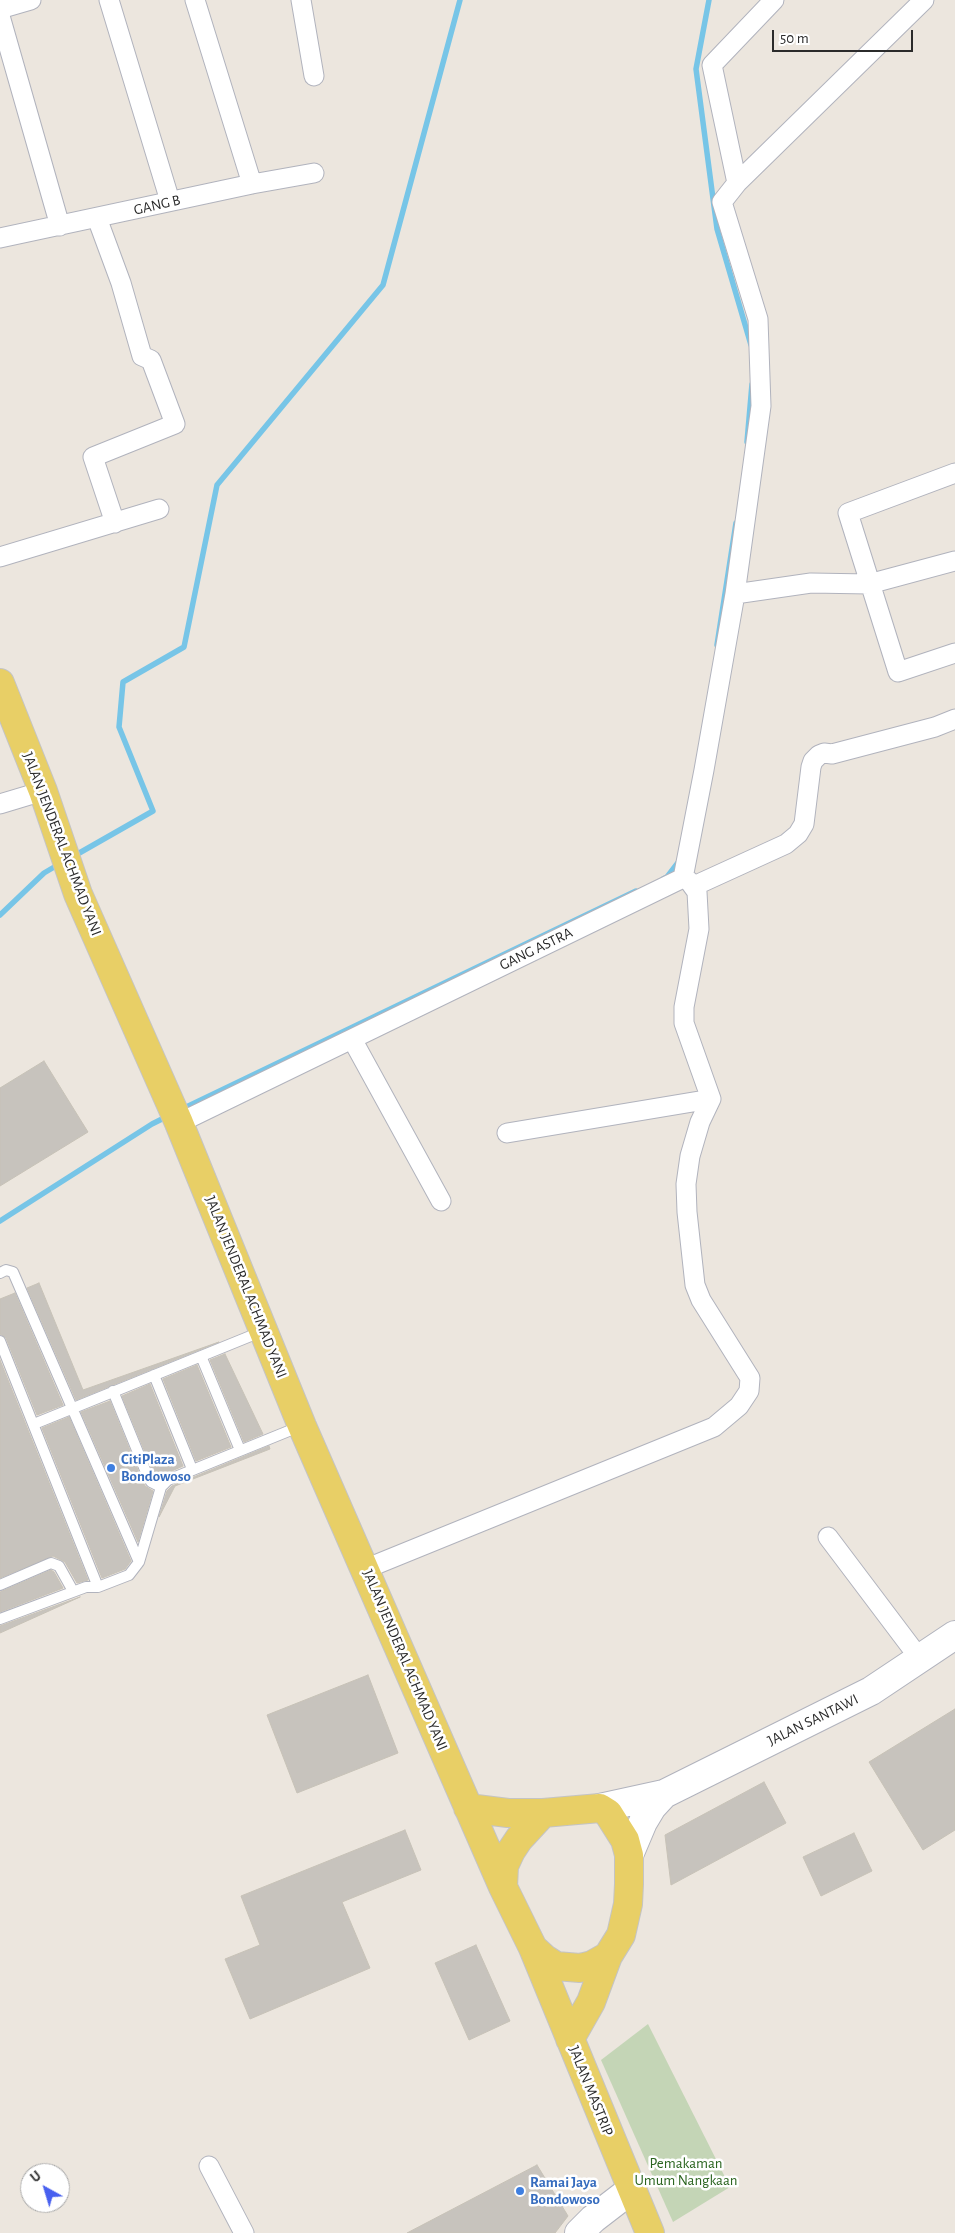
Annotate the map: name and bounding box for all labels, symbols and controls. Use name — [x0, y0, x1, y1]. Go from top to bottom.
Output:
scale bar — [775, 20, 916, 52]
text: 50 m — [780, 31, 809, 46]
street label: GANG B — [132, 191, 182, 219]
street label: JALAN JENDERAL ACHMAD YANI — [19, 750, 105, 938]
street label: GANG ASTRA — [497, 924, 575, 974]
street label: JALAN JENDERAL ACHMAD YANI — [201, 1193, 291, 1381]
place label: CitiPlaza Bondowoso — [121, 1450, 191, 1485]
marker: CitiPlaza Bondowoso — [105, 1462, 117, 1474]
street label: JALAN JENDERAL ACHMAD YANI — [359, 1567, 451, 1753]
street label: JALAN SANTAWI — [765, 1690, 861, 1750]
street label: JALAN MASTRIP — [565, 2043, 617, 2139]
park label: Pemakaman Umum Nangkaan — [635, 2154, 737, 2189]
north arrow — [20, 2163, 70, 2213]
text: U — [28, 2169, 44, 2185]
place label: Ramai Jaya Bondowoso — [530, 2173, 600, 2208]
marker: Ramai Jaya Bondowoso — [514, 2185, 526, 2197]

